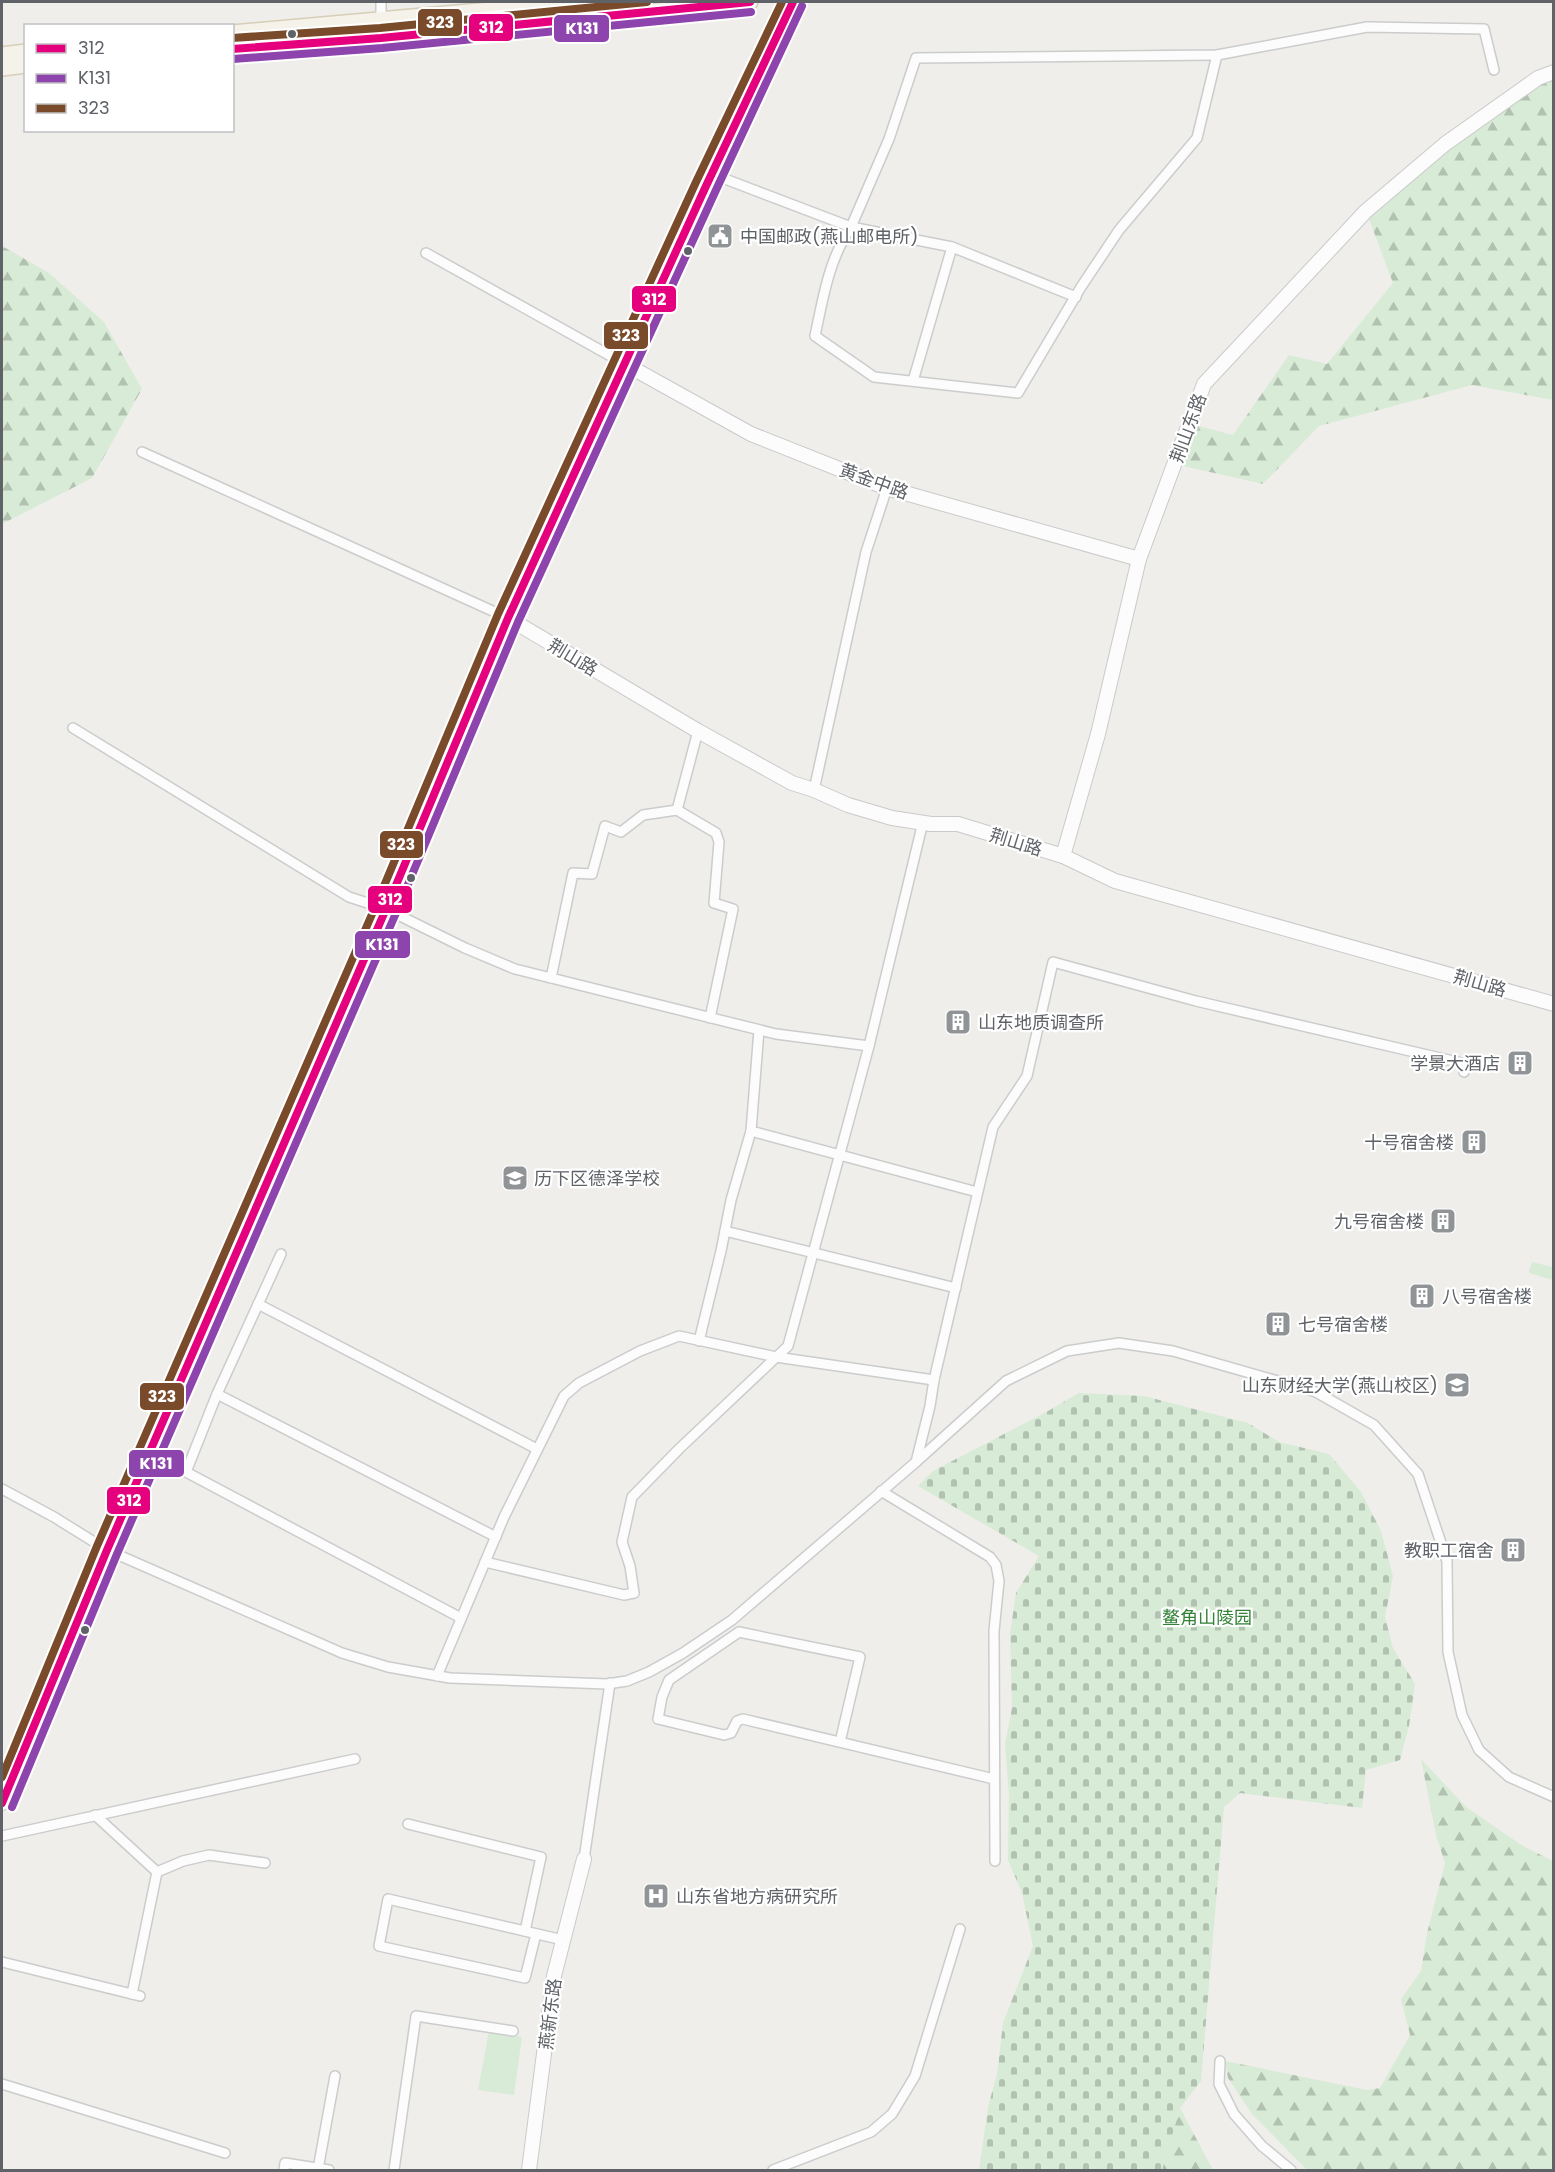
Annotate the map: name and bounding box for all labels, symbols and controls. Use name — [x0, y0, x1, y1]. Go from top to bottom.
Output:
line badge: 323 — [417, 8, 463, 37]
text: 323 — [426, 11, 454, 34]
line badge: 312 — [468, 13, 514, 42]
line badge: K131 — [553, 14, 610, 43]
text: 312 — [479, 16, 503, 39]
text: K131 — [566, 17, 598, 40]
legend — [24, 24, 234, 132]
unlabelled marker — [286, 28, 298, 40]
text: 312 — [78, 35, 105, 60]
text: K131 — [78, 65, 111, 90]
text: 323 — [78, 95, 110, 120]
public building icon: 中国邮政(燕山邮电所) — [705, 221, 735, 251]
place label: 中国邮政(燕山邮电所) — [740, 224, 918, 249]
unlabelled marker — [682, 245, 694, 257]
line badge: 312 — [631, 285, 677, 313]
text: 312 — [642, 288, 666, 311]
line badge: 323 — [603, 321, 649, 350]
text: 323 — [612, 324, 640, 347]
street label: 荆山东路 — [1164, 390, 1212, 466]
street label: 黄金中路 — [836, 457, 912, 505]
street label: 荆山路 — [543, 632, 603, 682]
street label: 荆山路 — [987, 822, 1045, 862]
line badge: 323 — [379, 830, 424, 859]
text: 323 — [387, 833, 415, 856]
unlabelled marker — [405, 872, 417, 884]
line badge: 312 — [367, 885, 413, 914]
text: 312 — [378, 888, 402, 911]
line badge: K131 — [354, 930, 411, 959]
text: K131 — [366, 933, 398, 956]
street label: 荆山路 — [1451, 964, 1509, 1002]
building icon: 山东地质调查所 — [943, 1007, 973, 1037]
place label: 山东地质调查所 — [978, 1010, 1104, 1035]
building icon: 学景大酒店 — [1505, 1048, 1535, 1078]
place label: 学景大酒店 — [1410, 1051, 1500, 1076]
building icon: 十号宿舍楼 — [1459, 1127, 1489, 1157]
place label: 十号宿舍楼 — [1364, 1130, 1454, 1155]
school or university icon: 历下区德泽学校 — [500, 1163, 530, 1193]
place label: 历下区德泽学校 — [534, 1166, 660, 1191]
building icon: 九号宿舍楼 — [1428, 1206, 1458, 1236]
place label: 九号宿舍楼 — [1334, 1209, 1424, 1234]
building icon: 八号宿舍楼 — [1407, 1281, 1437, 1311]
place label: 八号宿舍楼 — [1442, 1284, 1532, 1309]
building icon: 七号宿舍楼 — [1263, 1309, 1293, 1339]
place label: 七号宿舍楼 — [1298, 1312, 1388, 1337]
school or university icon: 山东财经大学(燕山校区) — [1442, 1370, 1472, 1400]
place label: 山东财经大学(燕山校区) — [1242, 1373, 1438, 1398]
line badge: 323 — [139, 1382, 185, 1411]
text: 323 — [148, 1385, 176, 1408]
line badge: K131 — [128, 1449, 185, 1478]
text: K131 — [140, 1452, 172, 1475]
line badge: 312 — [106, 1486, 151, 1515]
text: 312 — [117, 1489, 141, 1512]
building icon: 教职工宿舍 — [1498, 1535, 1528, 1565]
place label: 教职工宿舍 — [1404, 1538, 1494, 1563]
park label: 鳌角山陵园 — [1162, 1605, 1252, 1630]
unlabelled marker — [79, 1624, 91, 1636]
hospital icon: 山东省地方病研究所 — [641, 1881, 671, 1911]
place label: 山东省地方病研究所 — [676, 1884, 838, 1909]
street label: 燕新东路 — [533, 1977, 567, 2051]

